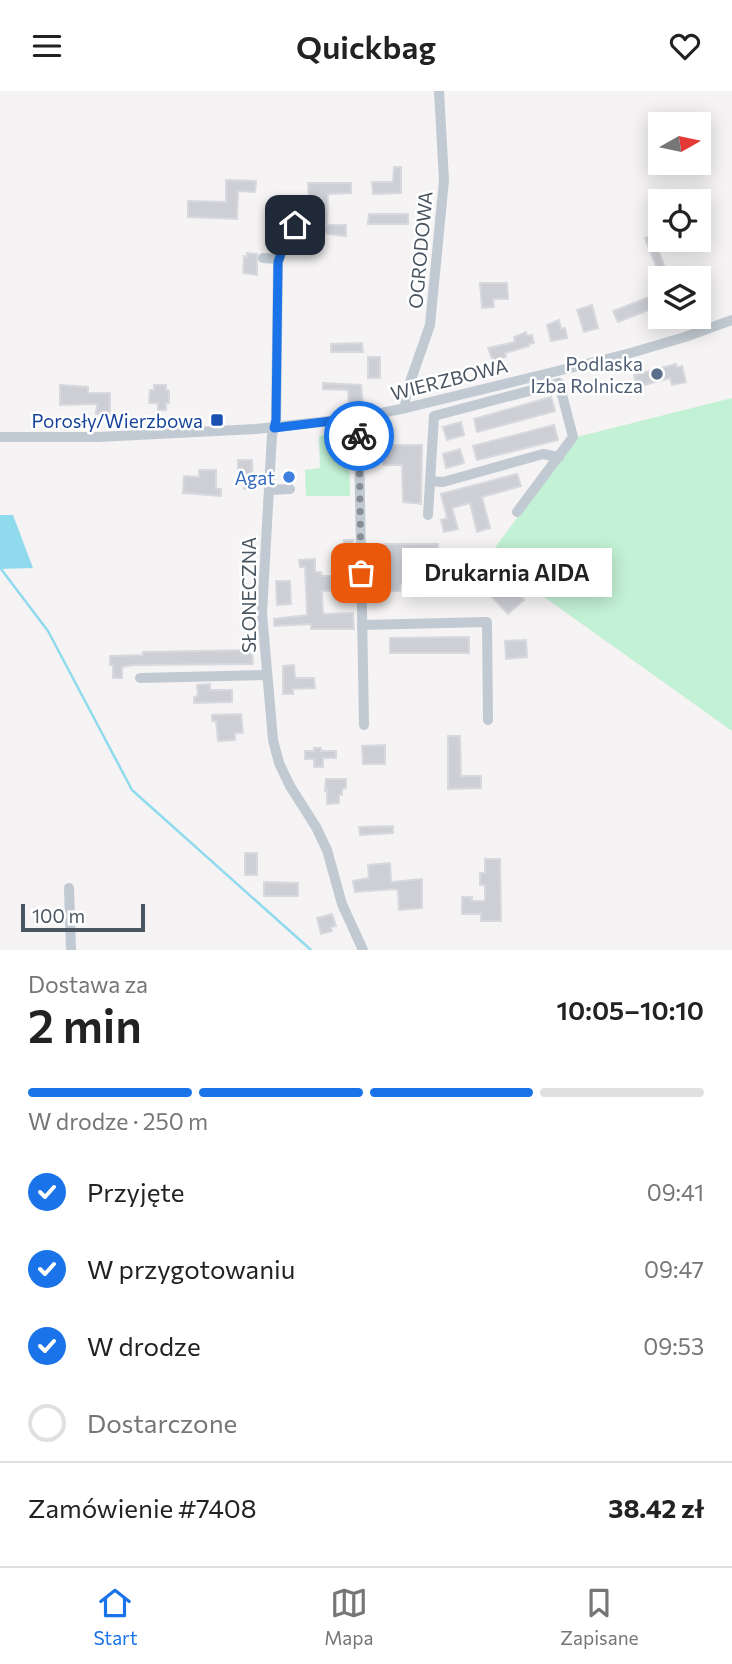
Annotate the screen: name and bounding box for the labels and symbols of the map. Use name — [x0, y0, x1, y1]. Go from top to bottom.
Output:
north arrow — [648, 112, 710, 175]
street label: OGRODOWA — [403, 190, 437, 310]
pin — [265, 195, 325, 255]
place label: Podlaska Izba Rolnicza — [531, 352, 643, 397]
street label: WIERZBOWA — [388, 353, 510, 405]
marker: Podlaska Izba Rolnicza — [649, 366, 665, 382]
courier — [324, 401, 394, 471]
place label: Porosły/Wierzbowa — [31, 409, 203, 432]
marker: Porosły/Wierzbowa — [209, 412, 225, 428]
place label: Agat — [234, 466, 275, 489]
marker: Agat — [281, 469, 297, 485]
street label: SŁONECZNA — [237, 537, 260, 653]
pin — [331, 543, 391, 603]
callout: Drukarnia AIDA — [403, 549, 613, 597]
scale bar — [21, 901, 145, 933]

